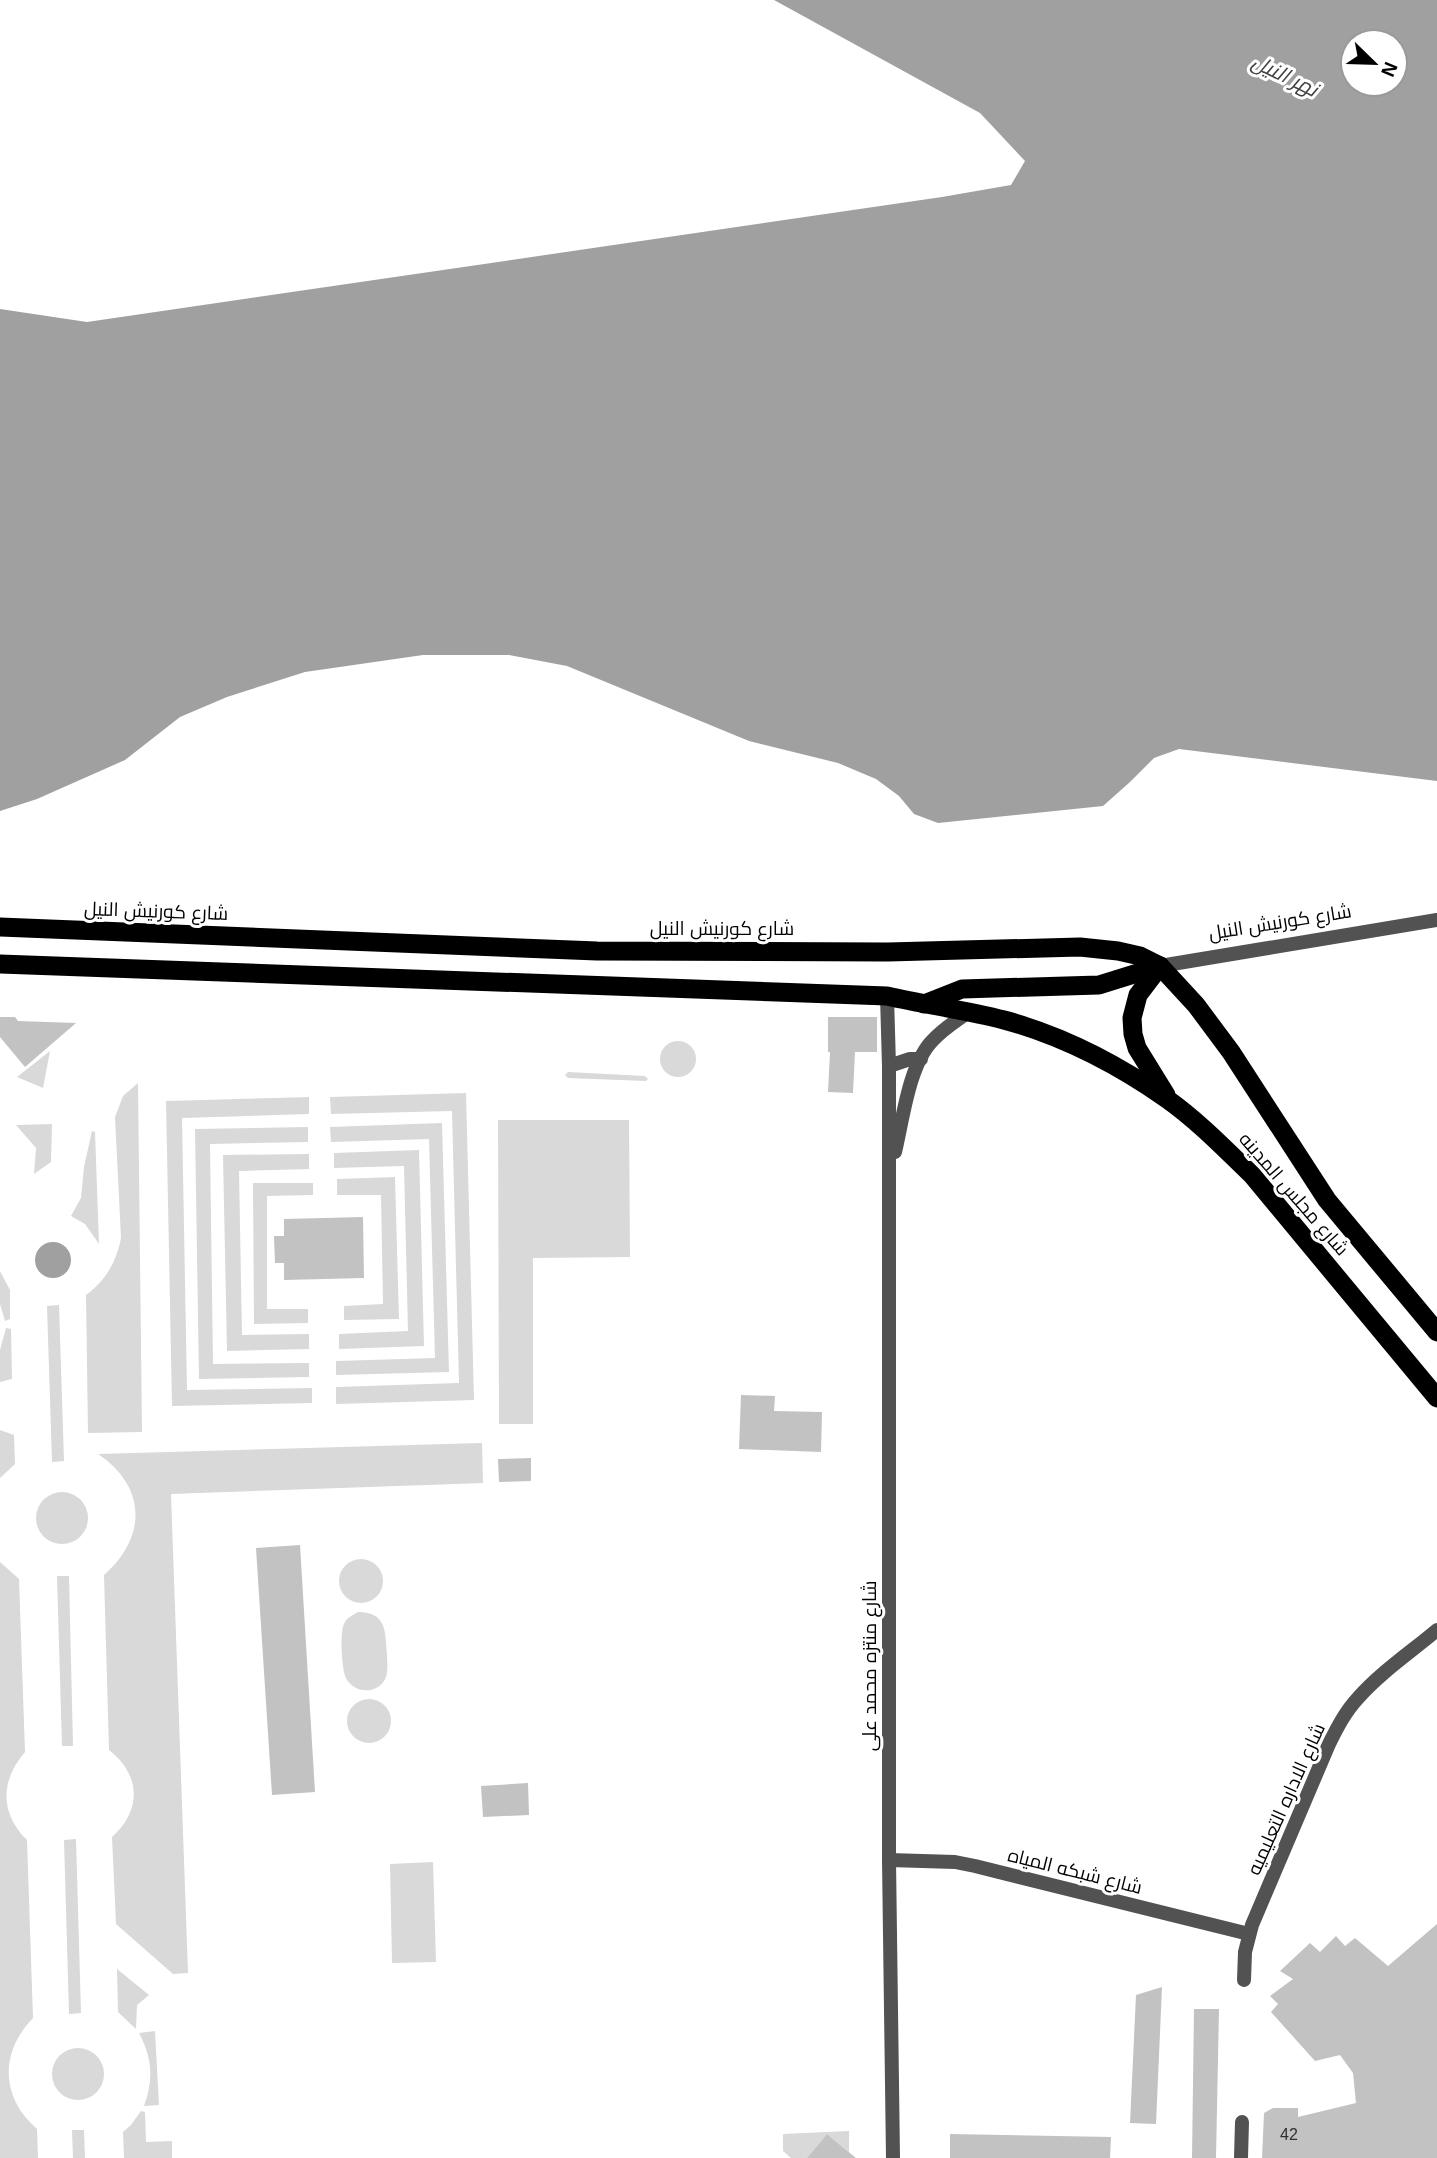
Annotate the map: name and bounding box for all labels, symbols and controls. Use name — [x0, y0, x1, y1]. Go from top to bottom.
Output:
north arrow — [1339, 28, 1409, 98]
water label: نهر النيل — [1248, 49, 1324, 104]
text: N — [1377, 59, 1402, 80]
street label: شارع كورنيش النيل — [83, 898, 229, 927]
street label: شارع كورنيش النيل — [1207, 900, 1353, 947]
street label: شارع كورنيش النيل — [650, 918, 794, 942]
street label: شارع مجلس المدينه — [1233, 1128, 1353, 1262]
street label: شارع منتزه محمد على — [859, 1581, 883, 1751]
street label: شارع الاداره التعليميه — [1243, 1720, 1332, 1879]
street label: شارع شبكه المياه — [1005, 1844, 1144, 1901]
house number: 42 — [1280, 2126, 1298, 2143]

